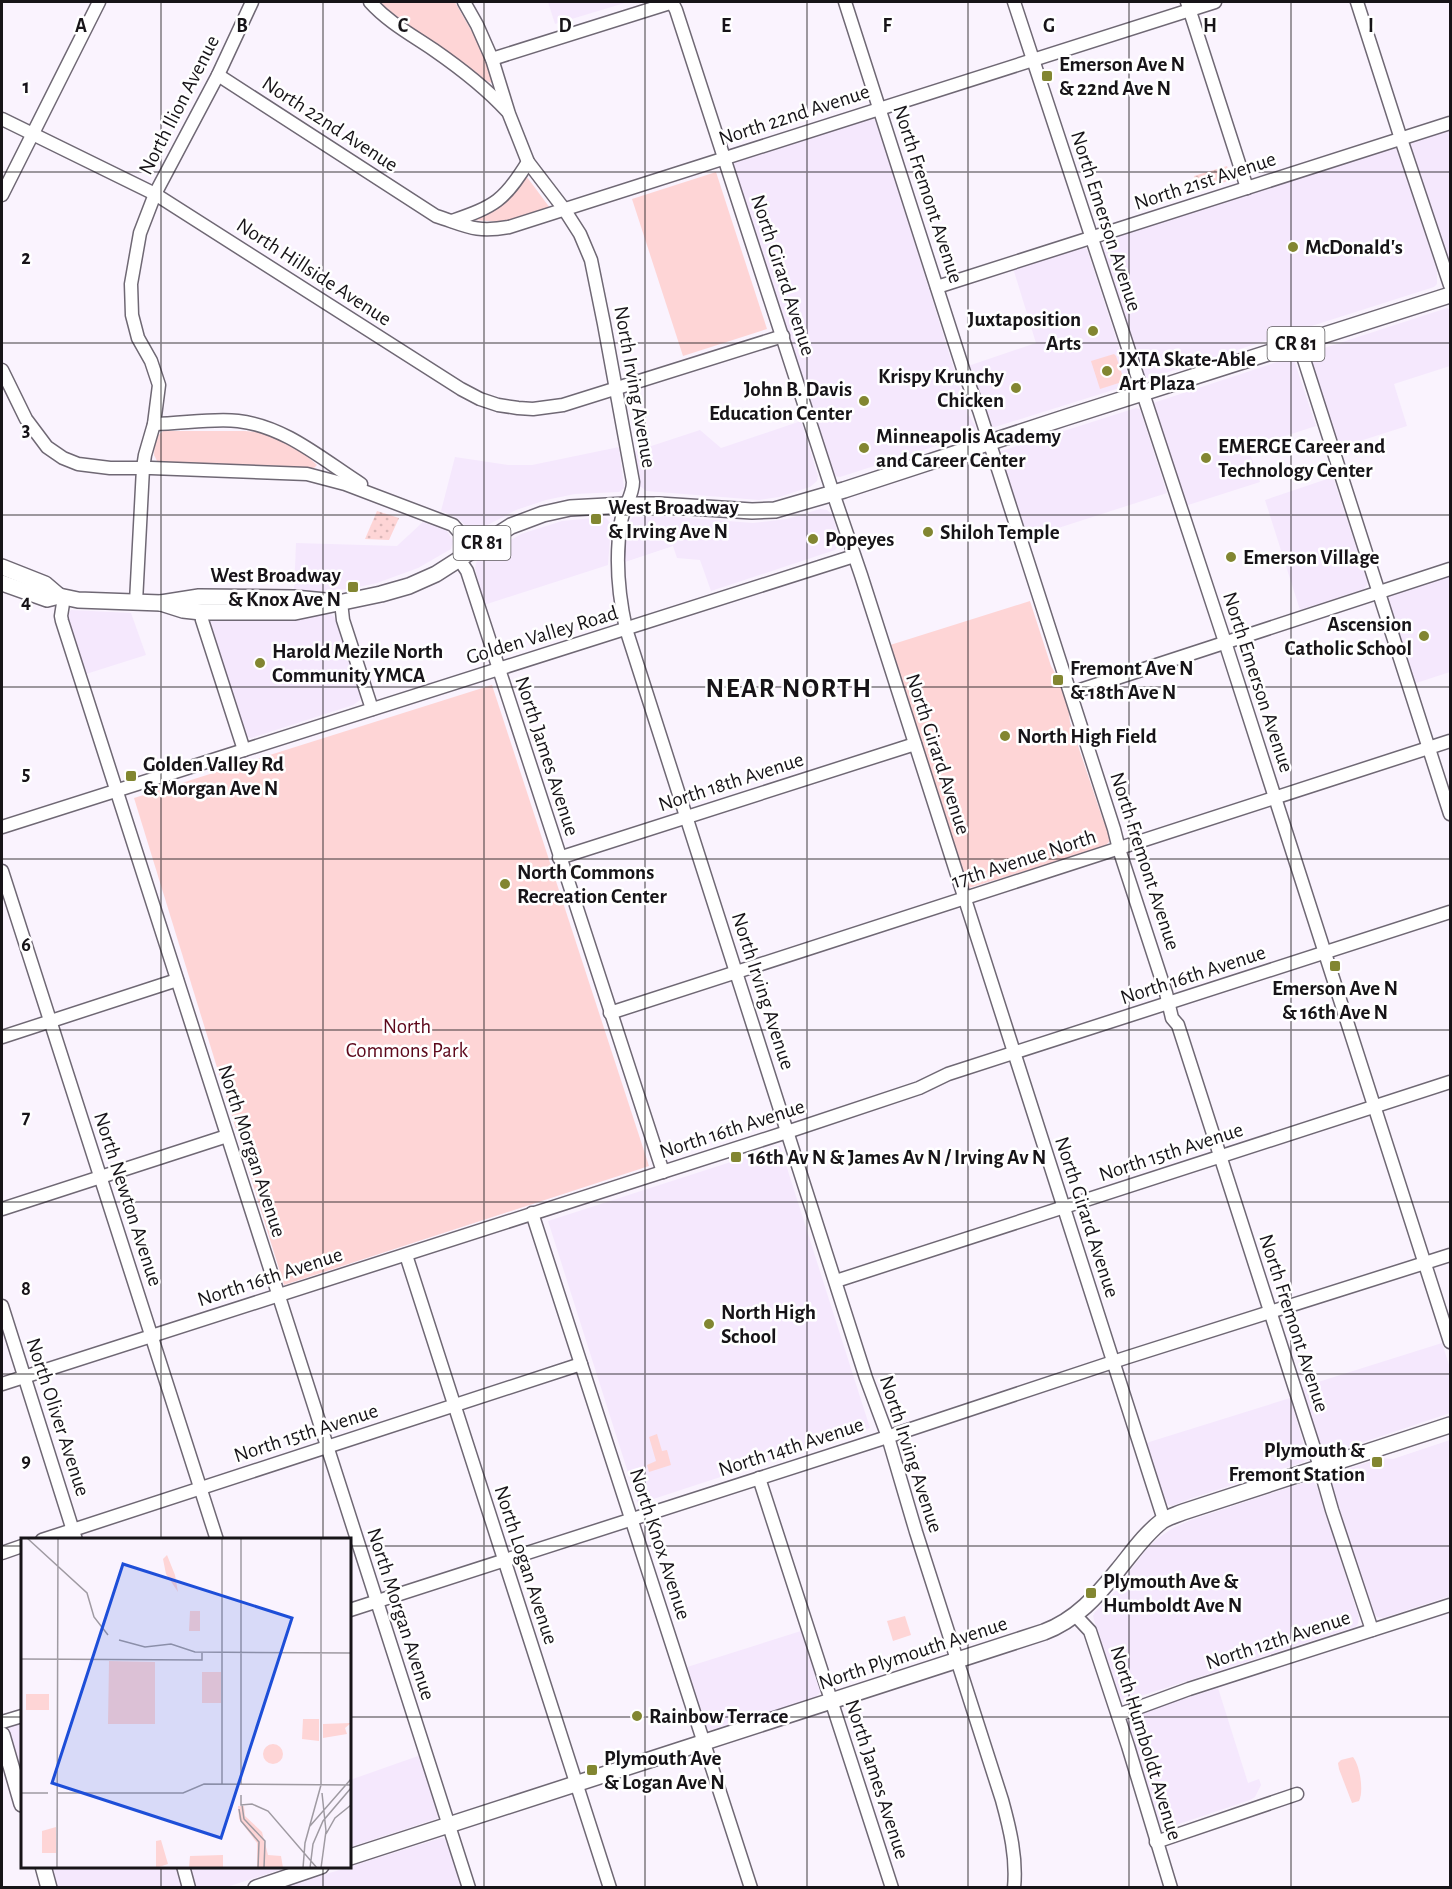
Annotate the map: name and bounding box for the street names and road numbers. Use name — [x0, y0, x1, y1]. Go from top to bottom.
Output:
street label: North Ilion Avenue — [135, 32, 223, 178]
street label: North 22nd Avenue — [258, 72, 402, 176]
street label: North 22nd Avenue — [716, 81, 872, 149]
street label: North Fremont Avenue — [889, 102, 967, 286]
street label: North Emerson Avenue — [1067, 128, 1145, 314]
street label: North 21st Avenue — [1131, 148, 1279, 214]
street label: North Girard Avenue — [747, 192, 819, 358]
street label: North Hillside Avenue — [233, 214, 395, 330]
street label: North Irving Avenue — [610, 304, 660, 470]
road number: CR 81 — [1268, 327, 1324, 361]
road number: CR 81 — [454, 526, 510, 560]
street label: North Emerson Avenue — [1219, 589, 1297, 775]
street label: Golden Valley Road — [464, 602, 620, 668]
street label: North Girard Avenue — [902, 671, 974, 837]
street label: North James Avenue — [511, 674, 583, 838]
street label: North 18th Avenue — [656, 749, 806, 815]
street label: North Fremont Avenue — [1106, 769, 1184, 953]
street label: 17th Avenue North — [949, 826, 1099, 892]
street label: North Irving Avenue — [728, 910, 798, 1072]
street label: North 16th Avenue — [1118, 942, 1268, 1008]
street label: North Morgan Avenue — [214, 1062, 290, 1240]
street label: North 16th Avenue — [657, 1096, 807, 1162]
street label: North Newton Avenue — [90, 1109, 166, 1289]
street label: North 15th Avenue — [1096, 1119, 1246, 1185]
street label: North Girard Avenue — [1051, 1134, 1123, 1300]
street label: North Fremont Avenue — [1255, 1231, 1333, 1415]
street label: North 16th Avenue — [195, 1244, 345, 1310]
street label: North Oliver Avenue — [22, 1335, 94, 1499]
street label: North Irving Avenue — [876, 1373, 946, 1535]
street label: North 15th Avenue — [231, 1400, 381, 1466]
street label: North 14th Avenue — [716, 1414, 866, 1480]
street label: North Knox Avenue — [626, 1466, 694, 1622]
street label: North Logan Avenue — [490, 1483, 562, 1647]
street label: North Morgan Avenue — [363, 1525, 439, 1703]
street label: North 12th Avenue — [1203, 1607, 1353, 1673]
street label: North Plymouth Avenue — [816, 1613, 1010, 1693]
street label: North Humboldt Avenue — [1106, 1643, 1186, 1843]
street label: North James Avenue — [841, 1697, 913, 1861]

